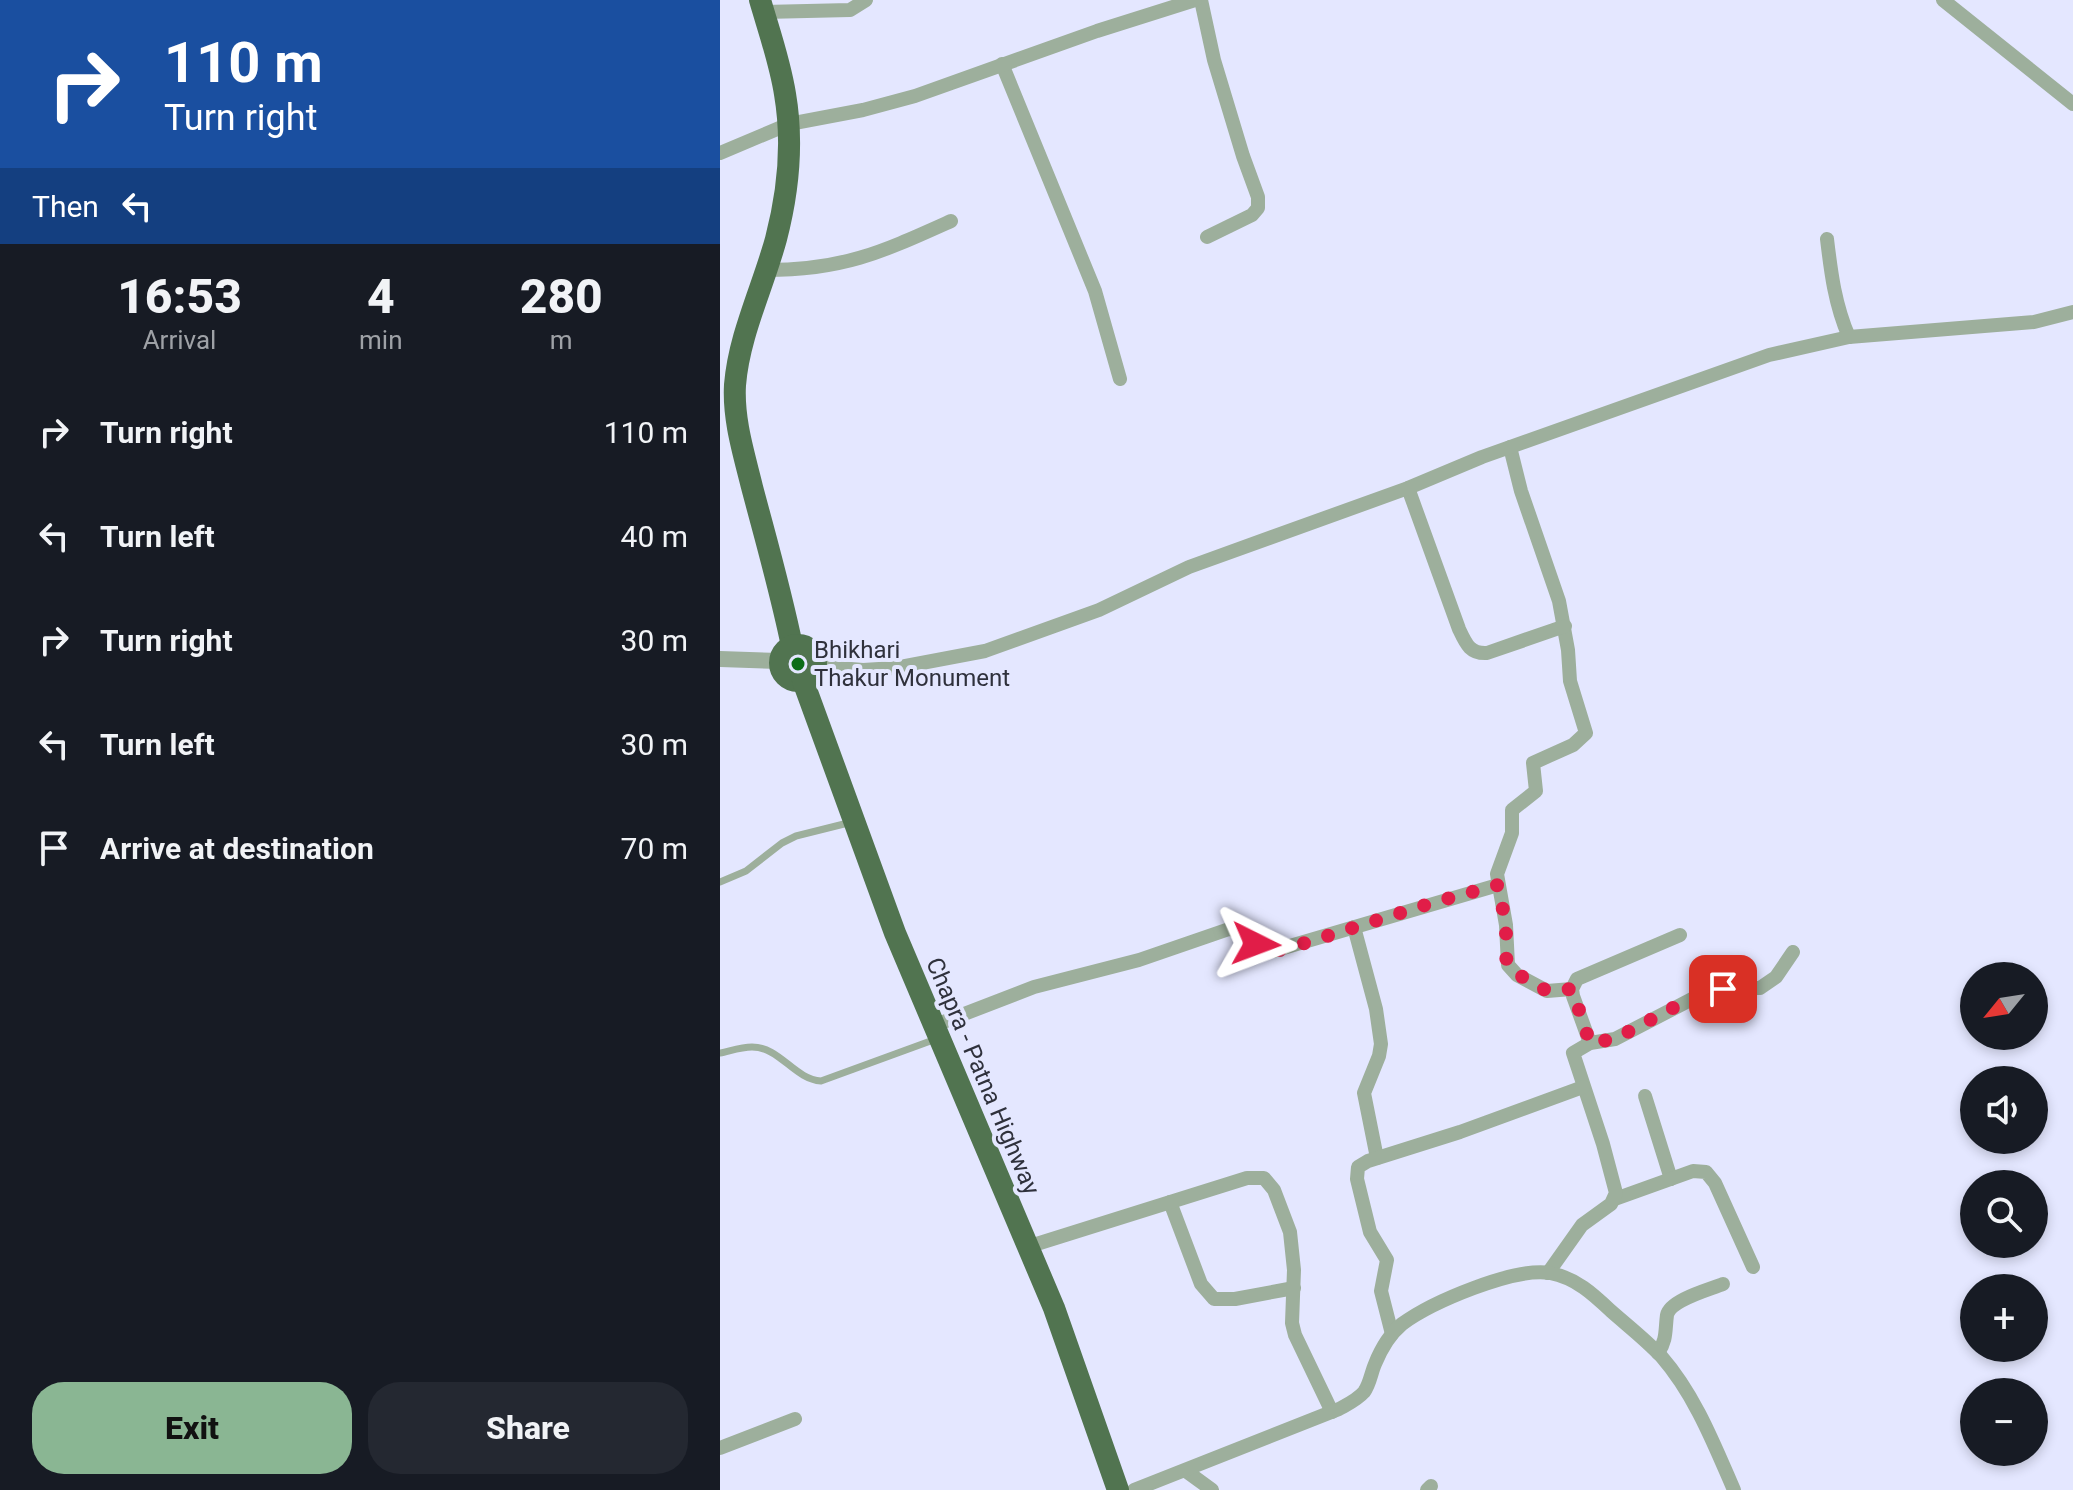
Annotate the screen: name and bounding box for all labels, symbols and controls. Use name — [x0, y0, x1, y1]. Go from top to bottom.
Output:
text: 110 m — [164, 30, 323, 96]
icon: right — [32, 32, 136, 136]
text: Turn right — [164, 97, 317, 139]
icon: left — [115, 184, 159, 228]
text: Then — [32, 189, 99, 224]
text: 16:53 — [117, 268, 242, 325]
text: 4 — [367, 268, 395, 325]
text: 280 — [520, 268, 603, 325]
text: Arrival — [143, 325, 216, 355]
text: min — [359, 325, 403, 355]
text: m — [550, 325, 573, 355]
icon: right — [32, 410, 76, 454]
text: Turn right — [100, 415, 233, 450]
text: 110 m — [604, 415, 688, 450]
icon: left — [32, 514, 76, 558]
text: Turn left — [100, 519, 215, 554]
text: 40 m — [621, 519, 688, 554]
icon: right — [32, 618, 76, 662]
text: Turn right — [100, 623, 233, 658]
text: 30 m — [621, 623, 688, 658]
place label: Bhikhari Thakur Monument — [814, 636, 1010, 692]
marker: Bhikhari Thakur Monument — [789, 655, 807, 673]
icon: left — [32, 722, 76, 766]
text: Turn left — [100, 727, 215, 762]
text: 30 m — [621, 727, 688, 762]
icon: arrive — [32, 826, 76, 870]
text: Arrive at destination — [100, 831, 374, 866]
text: 70 m — [621, 831, 688, 866]
position arrow — [1214, 902, 1298, 986]
street label: Chapra - Patna Highway — [920, 953, 1046, 1199]
pin — [1689, 955, 1757, 1023]
north arrow — [1960, 962, 2048, 1050]
map controls — [1960, 962, 2048, 1466]
icon: arrive — [1701, 967, 1745, 1011]
button: sound — [1960, 1066, 2048, 1154]
button: search — [1960, 1170, 2048, 1258]
button: + — [1960, 1274, 2048, 1362]
button: − — [1960, 1378, 2048, 1466]
button: Exit — [32, 1382, 352, 1474]
button: Share — [368, 1382, 688, 1474]

